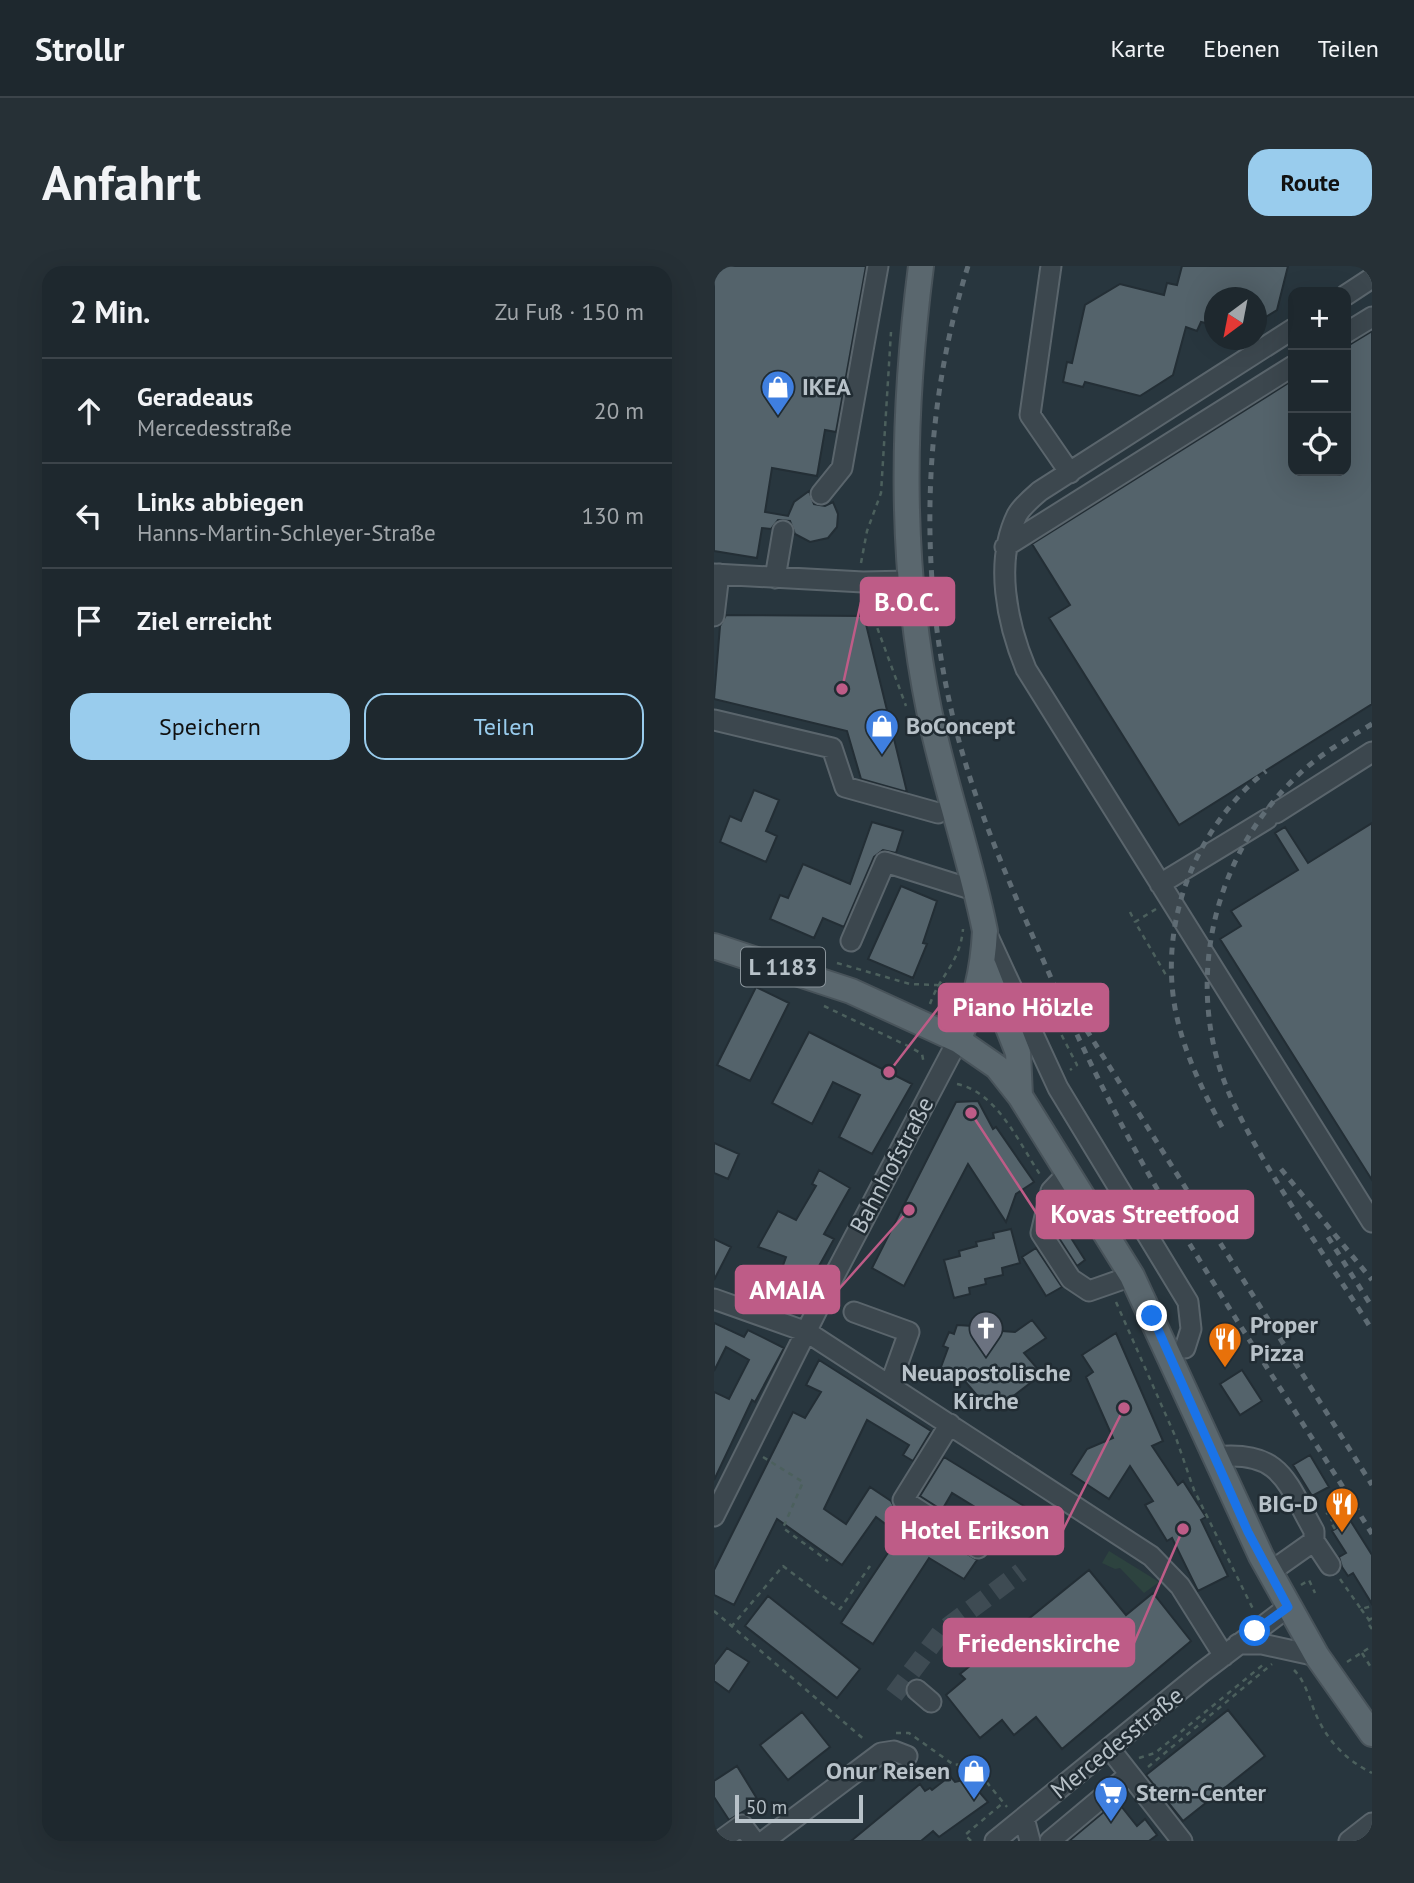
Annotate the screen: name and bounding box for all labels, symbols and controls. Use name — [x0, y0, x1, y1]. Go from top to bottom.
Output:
text: Strollr — [35, 27, 124, 70]
text: Karte — [1111, 33, 1165, 64]
text: Ebenen — [1203, 33, 1280, 64]
text: Teilen — [1318, 33, 1379, 64]
button: Route — [1248, 149, 1372, 216]
text: Anfahrt — [42, 150, 201, 214]
north arrow — [1204, 287, 1267, 350]
map controls — [1288, 287, 1351, 476]
button: + — [1288, 287, 1351, 350]
text: 2 Min. — [70, 292, 150, 331]
text: Zu Fuß · 150 m — [495, 297, 644, 326]
button: − — [1288, 350, 1351, 413]
shop icon: IKEA — [759, 368, 797, 417]
place label: IKEA — [802, 371, 851, 402]
text: Geradeaus — [137, 380, 253, 413]
icon: ahead — [70, 392, 108, 430]
text: 20 m — [594, 396, 644, 425]
text: Mercedesstraße — [137, 413, 292, 442]
button: locate — [1288, 413, 1351, 476]
text: Links abbiegen — [137, 485, 304, 518]
icon: left — [70, 497, 108, 535]
text: 130 m — [582, 501, 644, 530]
text: Hanns-Martin-Schleyer-Straße — [137, 518, 436, 547]
callout: B.O.C. — [861, 578, 954, 625]
text: B.O.C. — [874, 585, 940, 618]
icon: arrive — [70, 602, 108, 640]
text: Ziel erreicht — [137, 604, 272, 637]
button: Speichern — [70, 693, 350, 760]
button: Teilen — [364, 693, 644, 760]
shop icon: BoConcept — [863, 707, 901, 756]
place label: BoConcept — [906, 710, 1016, 741]
road number: L 1183 — [741, 947, 825, 986]
callout: Piano Hölzle — [939, 984, 1108, 1031]
text: Piano Hölzle — [953, 990, 1093, 1023]
street label: Bahnhofstraße — [843, 1091, 941, 1238]
callout: Kovas Streetfood — [1037, 1191, 1253, 1238]
text: Kovas Streetfood — [1051, 1197, 1239, 1230]
callout: AMAIA — [736, 1266, 839, 1313]
text: AMAIA — [749, 1273, 825, 1306]
route end — [1136, 1300, 1167, 1331]
church icon: Neuapostolische Kirche — [967, 1309, 1005, 1358]
place label: Proper Pizza — [1250, 1309, 1318, 1368]
restaurant icon: Proper Pizza — [1206, 1320, 1244, 1369]
place label: Neuapostolische Kirche — [901, 1357, 1071, 1416]
restaurant icon: BIG-D — [1323, 1485, 1361, 1534]
place label: BIG-D — [1258, 1488, 1318, 1519]
callout: Hotel Erikson — [886, 1507, 1063, 1554]
text: Hotel Erikson — [901, 1513, 1049, 1546]
route start — [1239, 1615, 1270, 1646]
callout: Friedenskirche — [944, 1619, 1134, 1666]
text: Friedenskirche — [958, 1626, 1120, 1659]
street label: Mercedesstraße — [1044, 1680, 1189, 1806]
shop icon: Onur Reisen — [955, 1752, 993, 1801]
place label: Onur Reisen — [826, 1755, 950, 1786]
supermarket icon: Stern-Center — [1092, 1774, 1130, 1823]
place label: Stern-Center — [1136, 1777, 1267, 1808]
scale bar — [735, 1792, 863, 1824]
text: 50 m — [746, 1795, 787, 1819]

